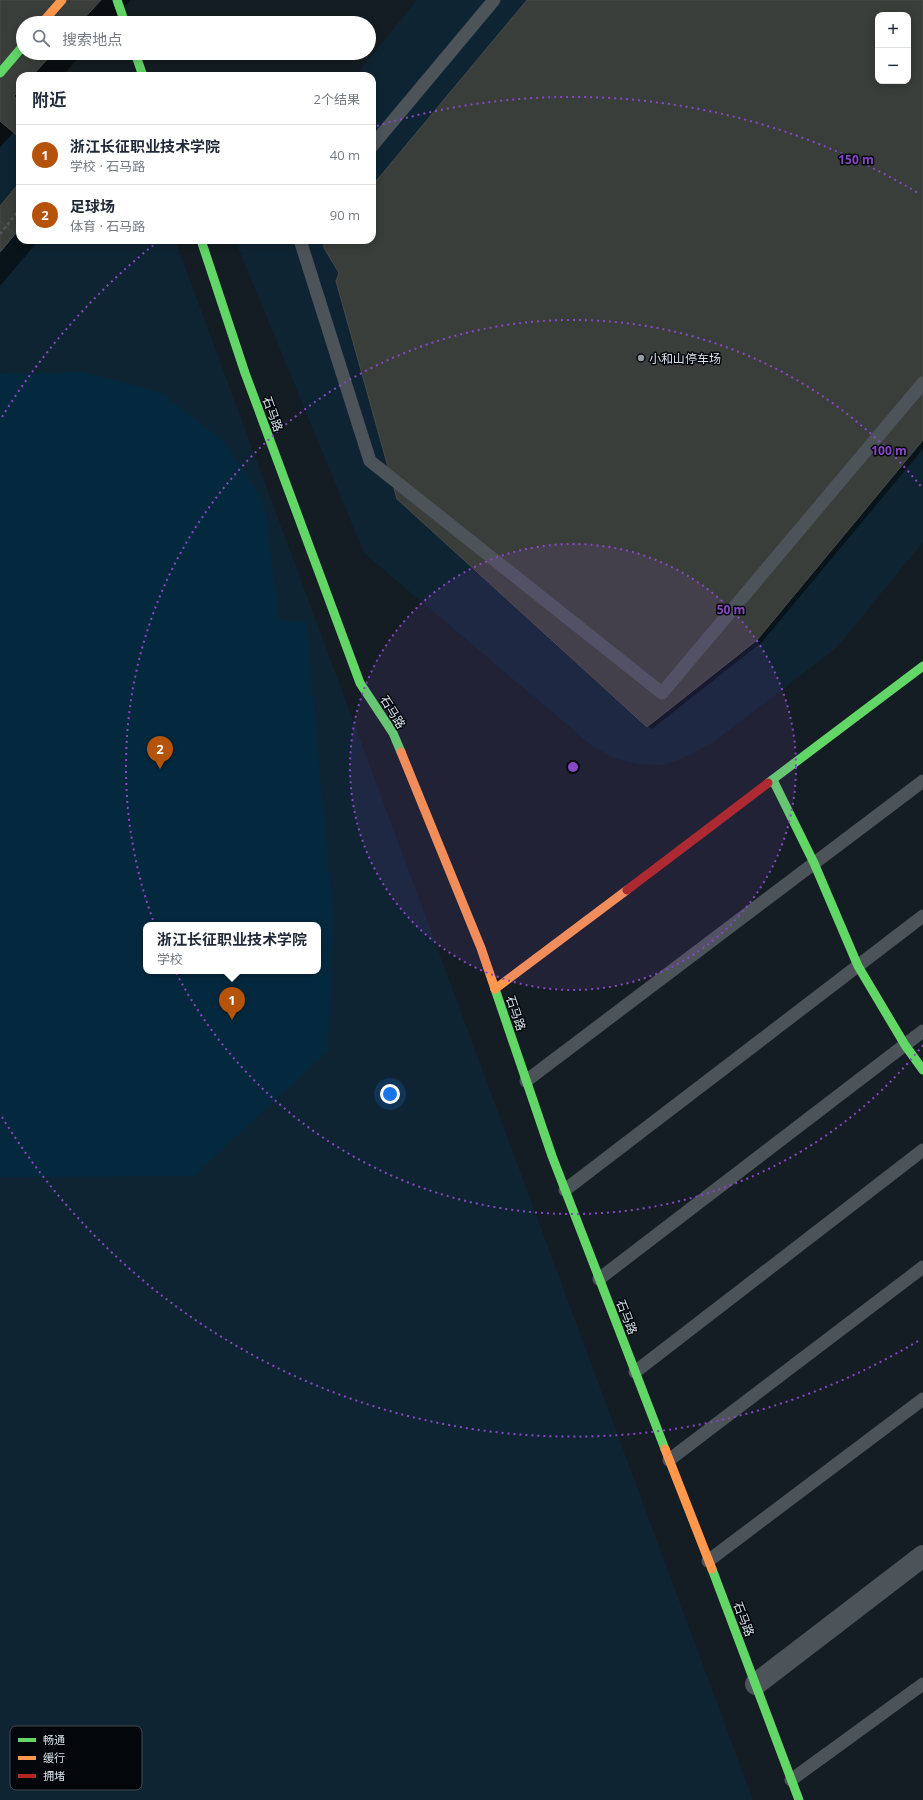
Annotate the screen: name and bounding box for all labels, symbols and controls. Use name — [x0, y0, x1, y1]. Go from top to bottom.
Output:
map controls — [875, 12, 911, 84]
button: + — [875, 12, 911, 48]
search box — [16, 16, 376, 60]
icon: search — [30, 27, 52, 49]
text: 搜索地点 — [62, 29, 122, 49]
button: − — [875, 48, 911, 84]
text: 附近 — [32, 88, 66, 111]
text: 2个结果 — [314, 90, 360, 108]
text: 浙江长征职业技术学院 — [70, 136, 220, 156]
text: 1 — [41, 146, 49, 164]
text: 40 m — [330, 146, 360, 164]
text: 150 m — [838, 151, 874, 168]
text: 学校 · 石马路 — [70, 157, 145, 175]
text: 足球场 — [70, 196, 115, 216]
text: 2 — [41, 206, 49, 224]
text: 90 m — [330, 206, 360, 224]
text: 体育 · 石马路 — [70, 217, 145, 235]
place label: 小和山停车场 — [649, 350, 721, 367]
marker: 小和山停车场 — [636, 353, 646, 363]
street label: 石马路 — [259, 394, 287, 434]
text: 100 m — [871, 442, 907, 459]
text: 50 m — [717, 601, 745, 618]
street label: 石马路 — [376, 692, 410, 732]
pin: 2 — [147, 736, 173, 769]
centre of rings — [566, 760, 580, 774]
popup — [143, 922, 321, 974]
text: 浙江长征职业技术学院 — [157, 929, 307, 949]
text: 学校 — [157, 950, 183, 968]
pin: 1 — [219, 987, 245, 1020]
street label: 石马路 — [502, 993, 530, 1033]
your location — [380, 1084, 400, 1104]
street label: 石马路 — [613, 1297, 641, 1337]
street label: 石马路 — [730, 1599, 758, 1639]
legend — [10, 1726, 142, 1790]
text: 畅通 — [43, 1732, 65, 1747]
text: 缓行 — [43, 1750, 65, 1765]
text: 拥堵 — [43, 1768, 65, 1783]

